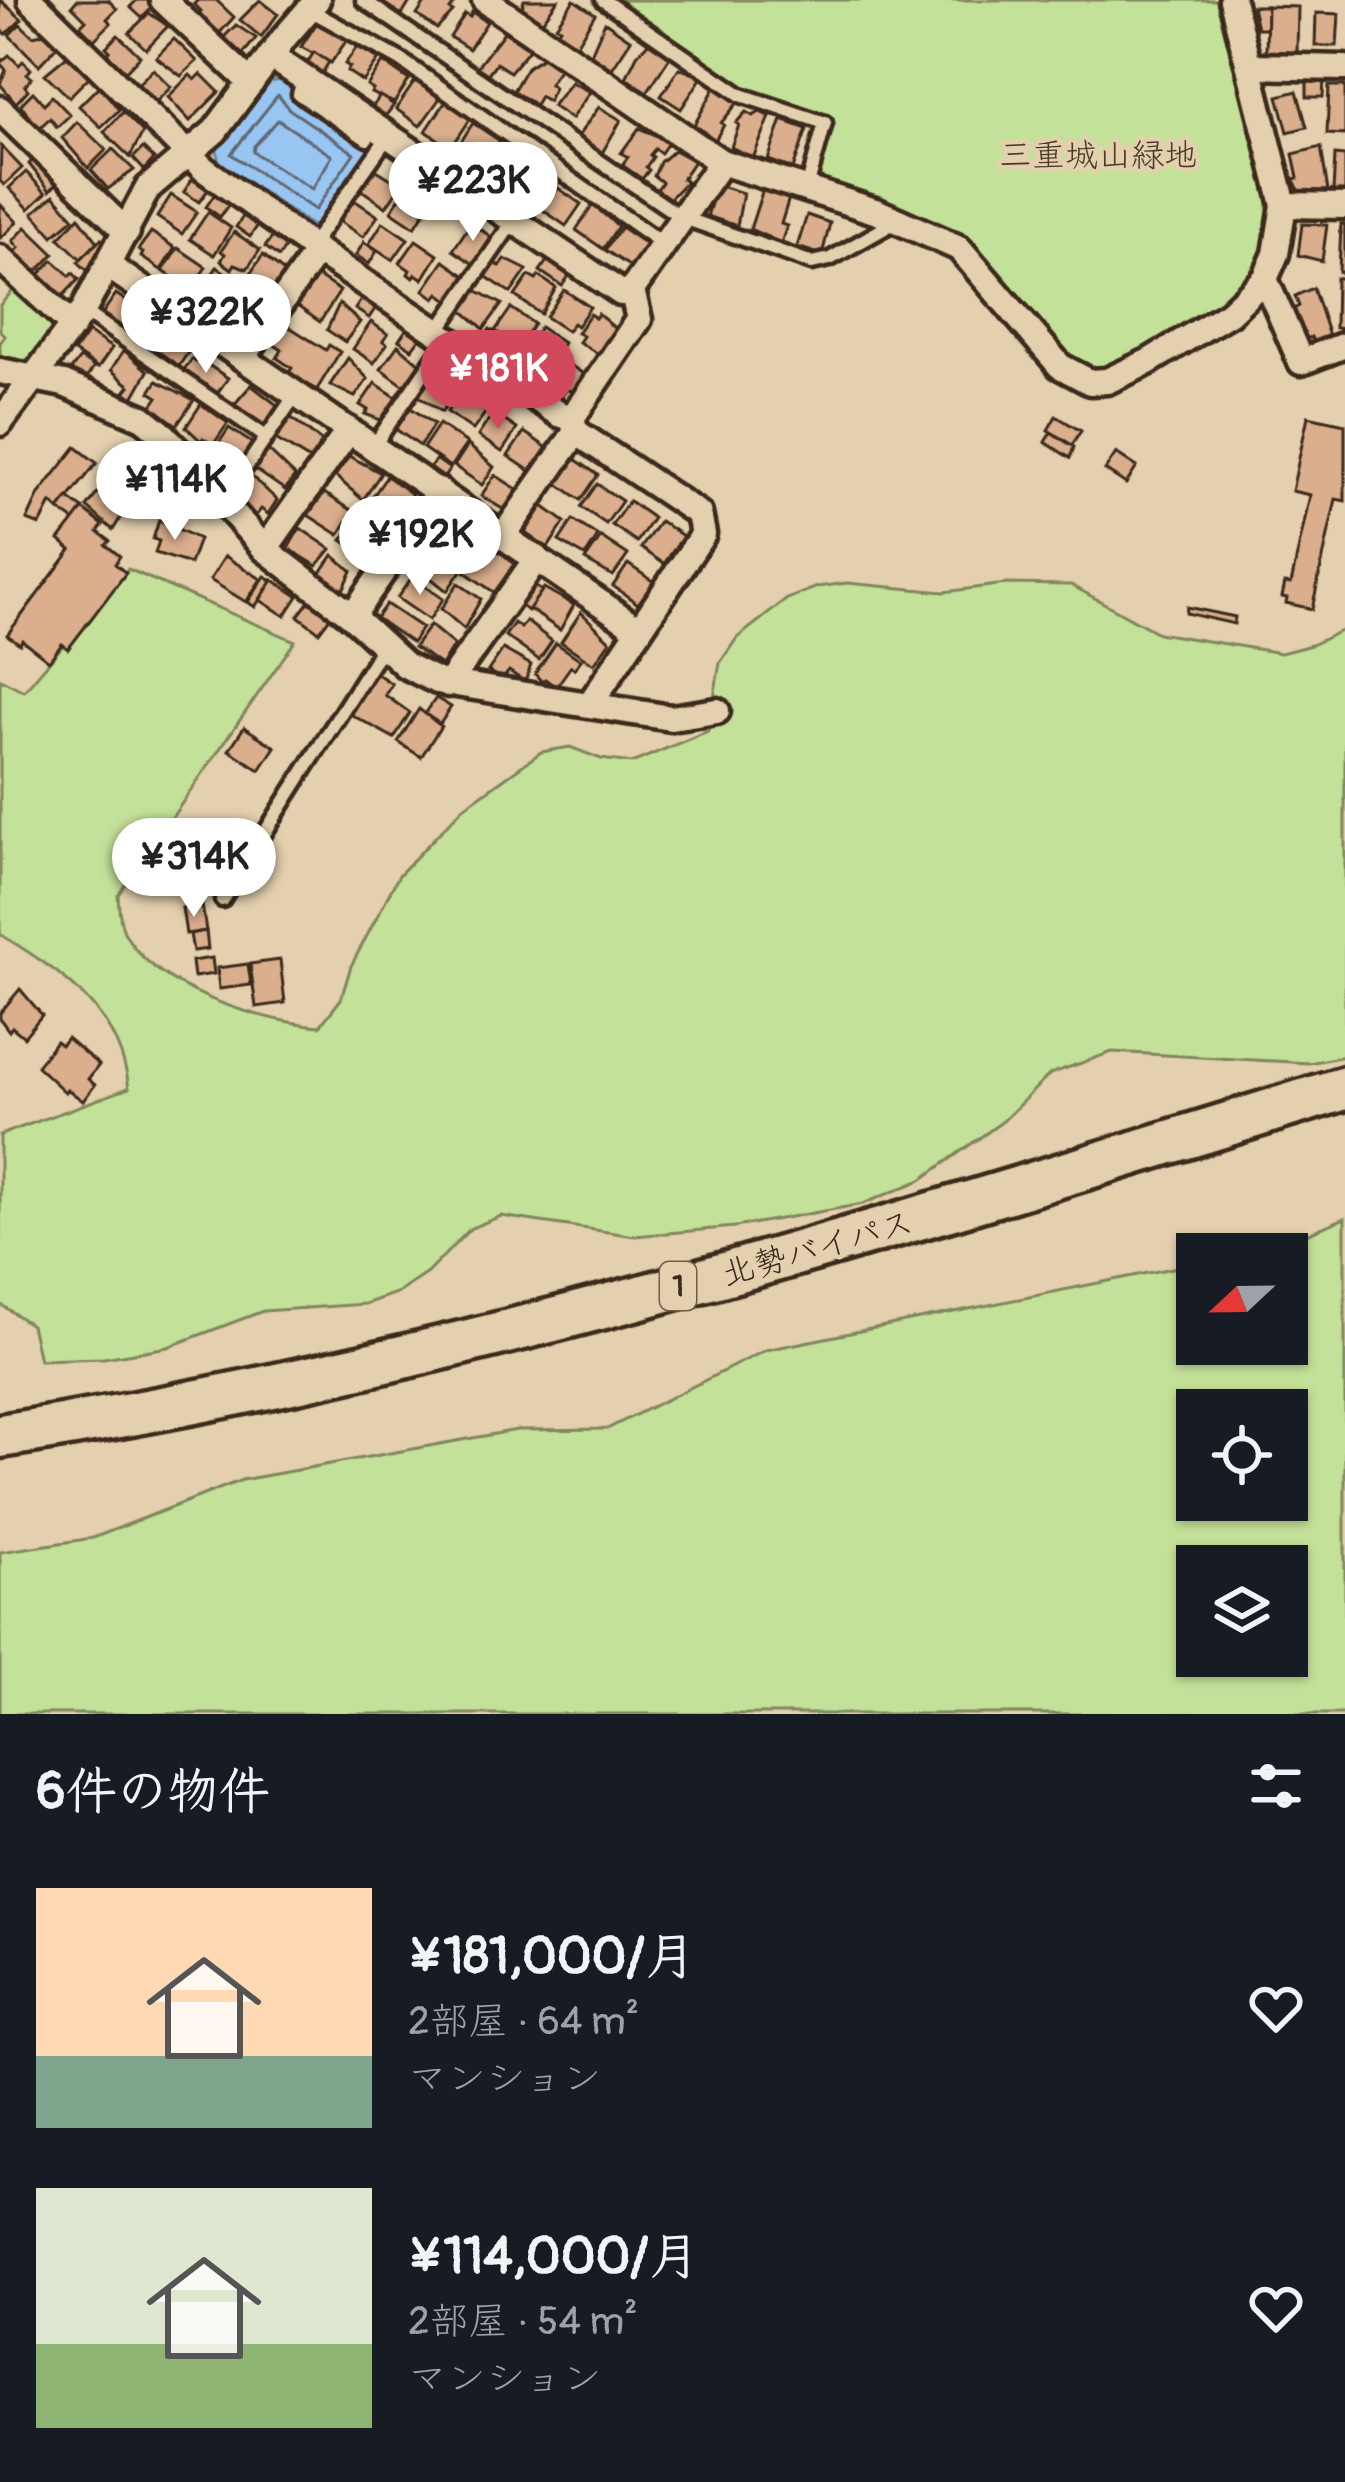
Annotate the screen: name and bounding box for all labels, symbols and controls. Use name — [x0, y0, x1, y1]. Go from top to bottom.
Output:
park label: 三重城山緑地 — [999, 135, 1197, 176]
pin: ¥223K — [389, 142, 557, 244]
text: ¥223K — [416, 156, 530, 205]
pin: ¥322K — [122, 274, 290, 376]
text: ¥322K — [148, 288, 264, 337]
pin: ¥181K — [414, 330, 582, 432]
text: ¥181K — [448, 344, 548, 393]
pin: ¥114K — [91, 441, 259, 543]
text: ¥114K — [123, 455, 227, 504]
pin: ¥192K — [336, 496, 504, 598]
text: ¥192K — [366, 510, 474, 559]
pin: ¥314K — [110, 818, 278, 920]
text: ¥314K — [139, 832, 249, 881]
street label: 北勢バイパス — [717, 1202, 918, 1295]
north arrow — [1176, 1233, 1308, 1365]
map controls — [1176, 1233, 1308, 1677]
road number: 1 — [660, 1262, 696, 1310]
button: locate — [1176, 1389, 1308, 1521]
button: layers — [1176, 1545, 1308, 1677]
icon: filters — [1243, 1753, 1309, 1819]
text: 6件の物件 — [36, 1760, 270, 1824]
text: ¥181,000/月 — [408, 1925, 696, 1989]
icon: home — [132, 1936, 276, 2080]
icon: heart — [1243, 1975, 1309, 2041]
text: 2部屋 · 64 m² — [408, 1997, 639, 2046]
text: マンション — [408, 2054, 601, 2103]
text: ¥114,000/月 — [408, 2225, 700, 2289]
icon: home — [132, 2236, 276, 2380]
icon: heart — [1243, 2275, 1309, 2341]
text: 2部屋 · 54 m² — [408, 2297, 638, 2346]
text: マンション — [408, 2354, 601, 2403]

